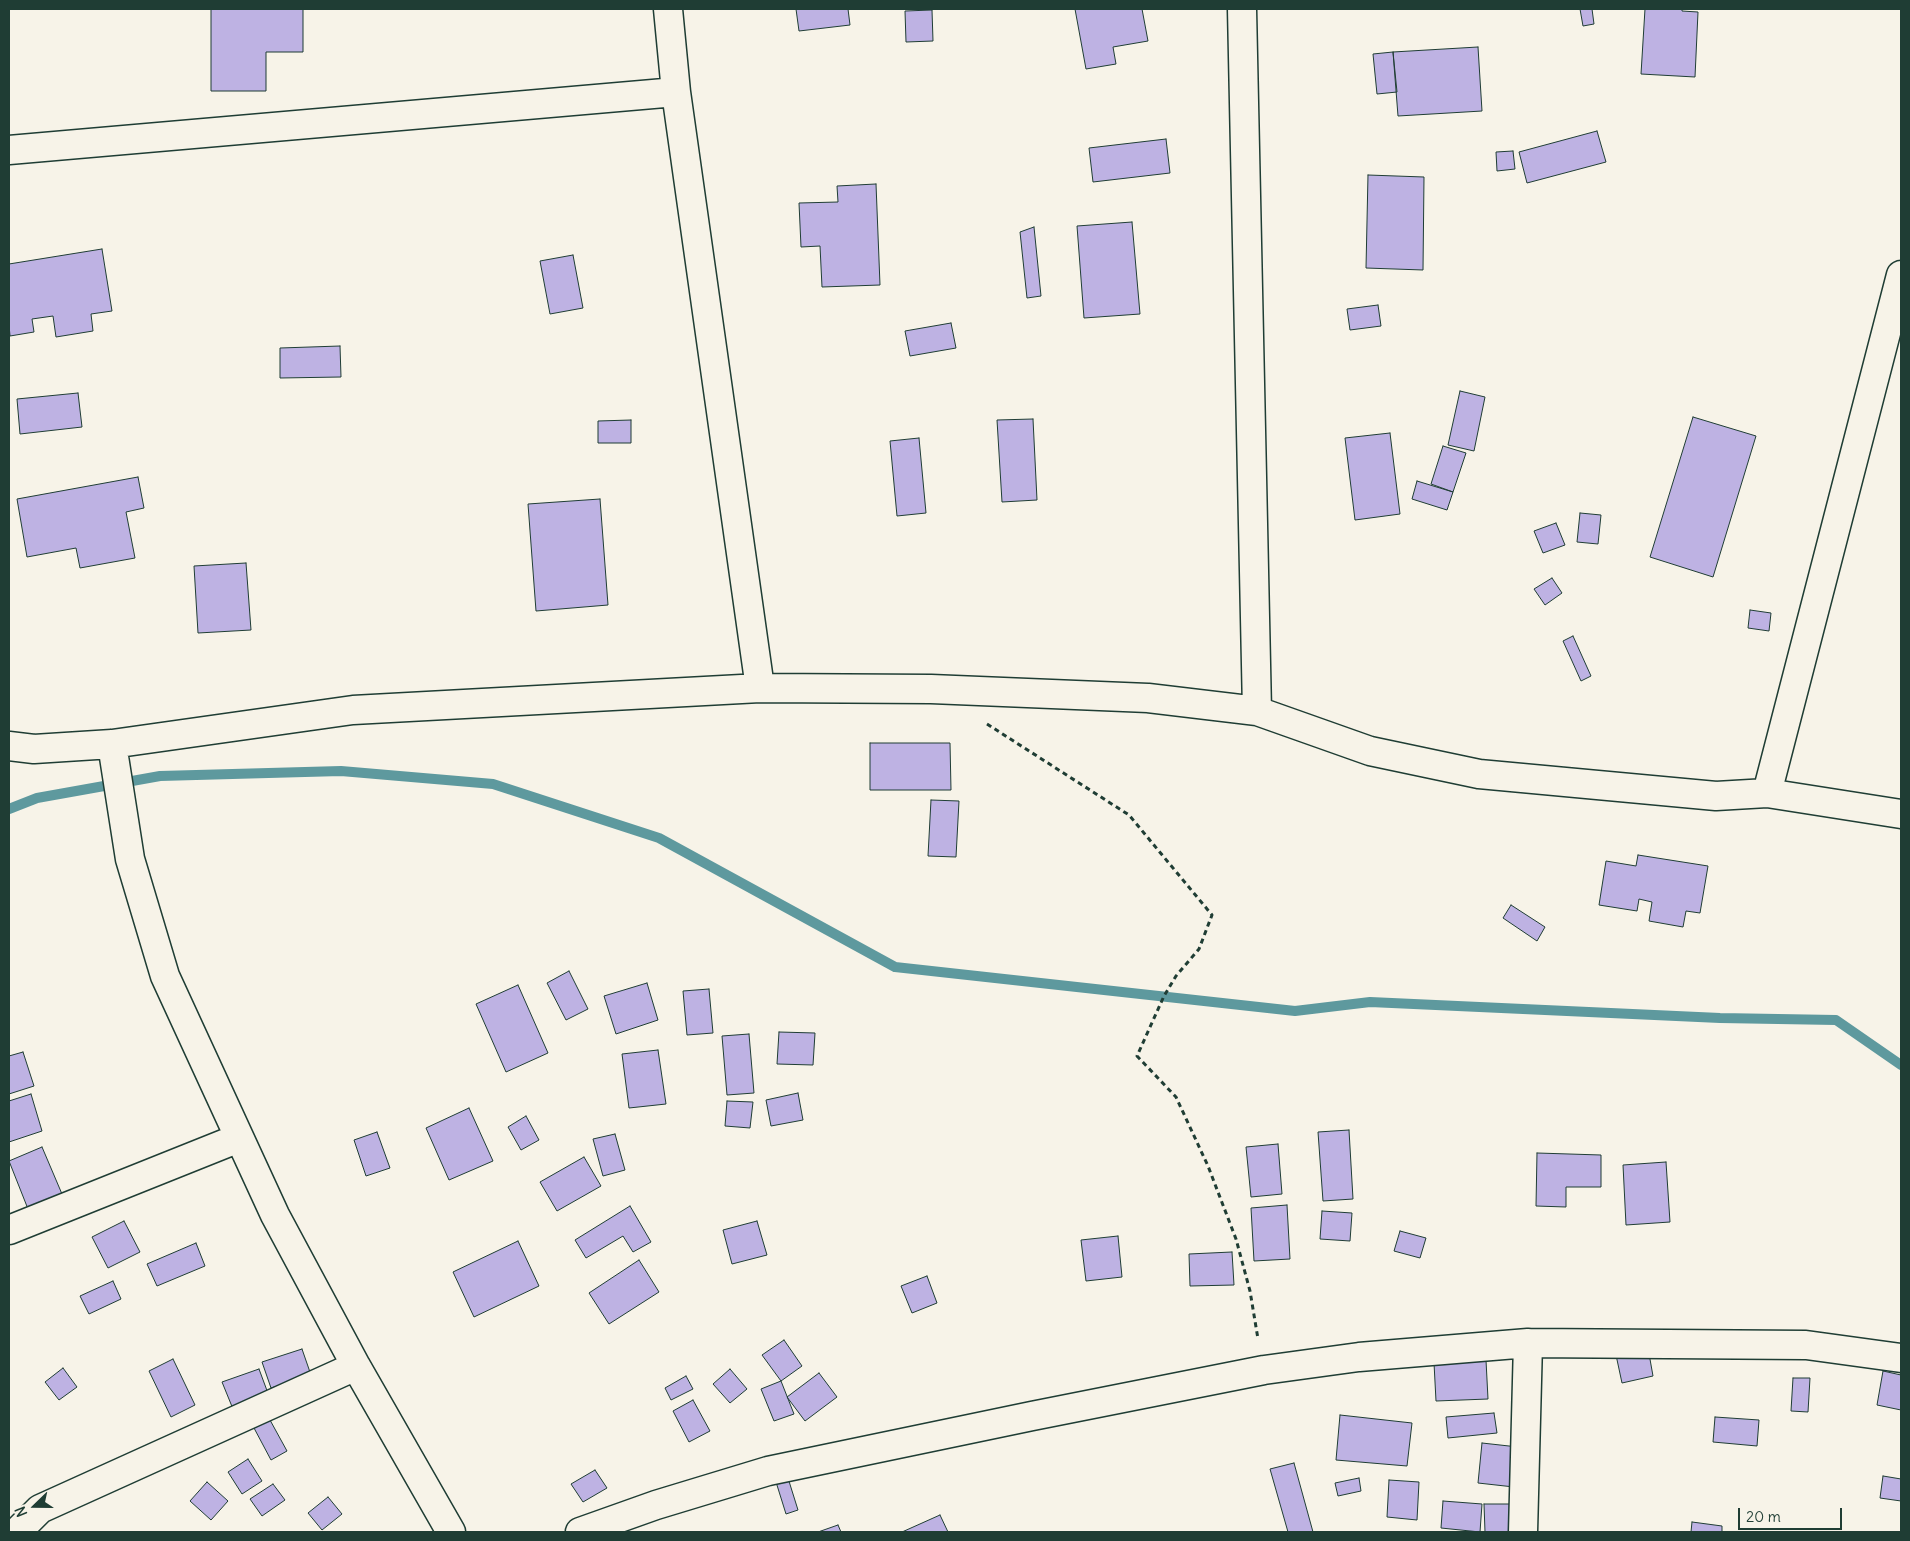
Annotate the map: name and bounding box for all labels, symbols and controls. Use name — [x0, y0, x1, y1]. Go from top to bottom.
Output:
north arrow — [10, 1481, 60, 1531]
scale bar — [1740, 1498, 1844, 1530]
text: N — [11, 1504, 31, 1519]
text: 20 m — [1746, 1507, 1781, 1526]

